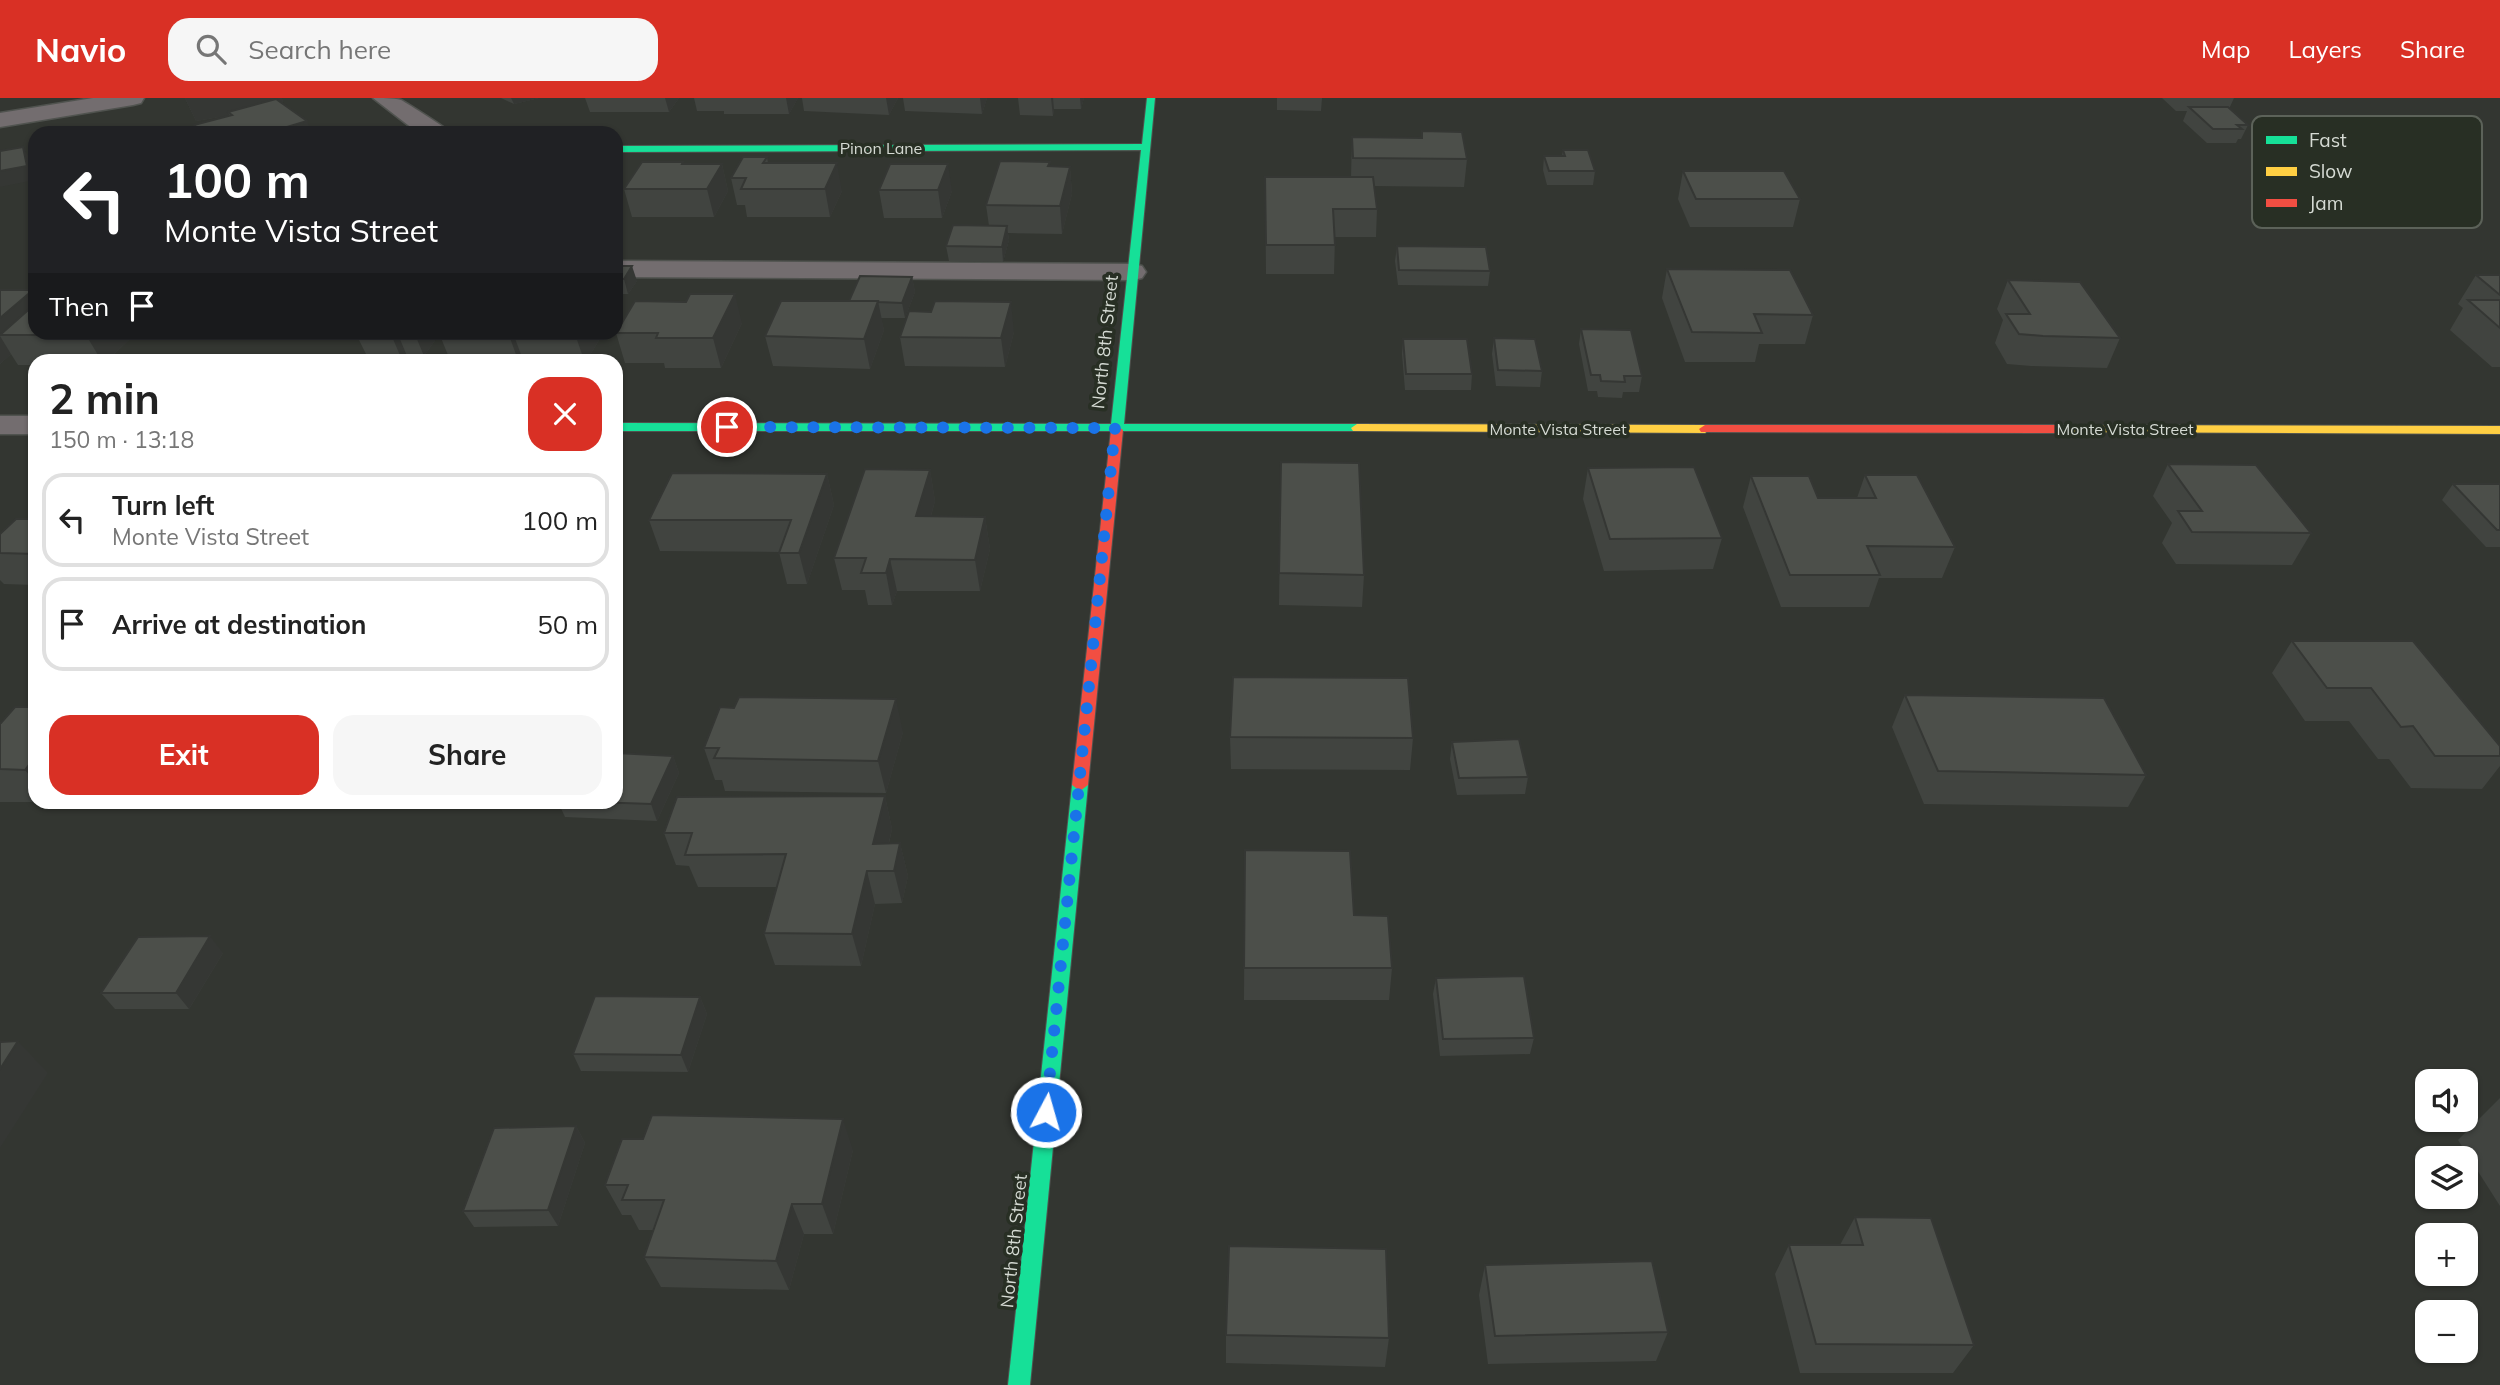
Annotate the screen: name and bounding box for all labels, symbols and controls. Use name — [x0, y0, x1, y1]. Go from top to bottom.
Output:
search box — [168, 18, 658, 81]
text: Navio — [35, 29, 126, 70]
icon: search — [192, 30, 230, 68]
text: Search here — [248, 33, 391, 66]
text: Map — [2201, 34, 2250, 64]
text: Layers — [2288, 34, 2362, 64]
text: Share — [2400, 34, 2465, 64]
legend — [2252, 116, 2482, 228]
text: Fast — [2309, 128, 2347, 152]
street label: Pinon Lane — [840, 138, 922, 158]
text: 100 m — [164, 149, 310, 210]
icon: left — [49, 154, 140, 245]
text: Slow — [2309, 159, 2353, 183]
text: Jam — [2309, 191, 2343, 215]
text: Monte Vista Street — [164, 210, 438, 250]
street label: North 8th Street — [1086, 274, 1123, 410]
icon: arrive — [123, 287, 161, 325]
text: Then — [49, 290, 109, 323]
text: 2 min — [49, 372, 160, 425]
button: close — [528, 377, 602, 451]
pin — [697, 397, 757, 457]
icon: arrive — [708, 408, 746, 446]
street label: Monte Vista Street — [1489, 419, 1627, 439]
street label: Monte Vista Street — [2056, 419, 2194, 439]
text: 150 m · 13:18 — [49, 425, 194, 454]
text: Turn left — [112, 489, 214, 522]
icon: left — [53, 501, 91, 539]
text: 100 m — [522, 504, 598, 537]
text: Monte Vista Street — [112, 522, 309, 551]
icon: arrive — [53, 605, 91, 643]
text: Arrive at destination — [112, 608, 367, 641]
text: 50 m — [537, 608, 598, 641]
button: Exit — [49, 715, 319, 795]
button: Share — [333, 715, 602, 795]
map controls — [2415, 1069, 2478, 1363]
button: sound — [2415, 1069, 2478, 1132]
position arrow — [1009, 1075, 1083, 1149]
button: layers — [2415, 1146, 2478, 1209]
street label: North 8th Street — [995, 1173, 1032, 1309]
button: + — [2415, 1223, 2478, 1286]
button: − — [2415, 1300, 2478, 1363]

